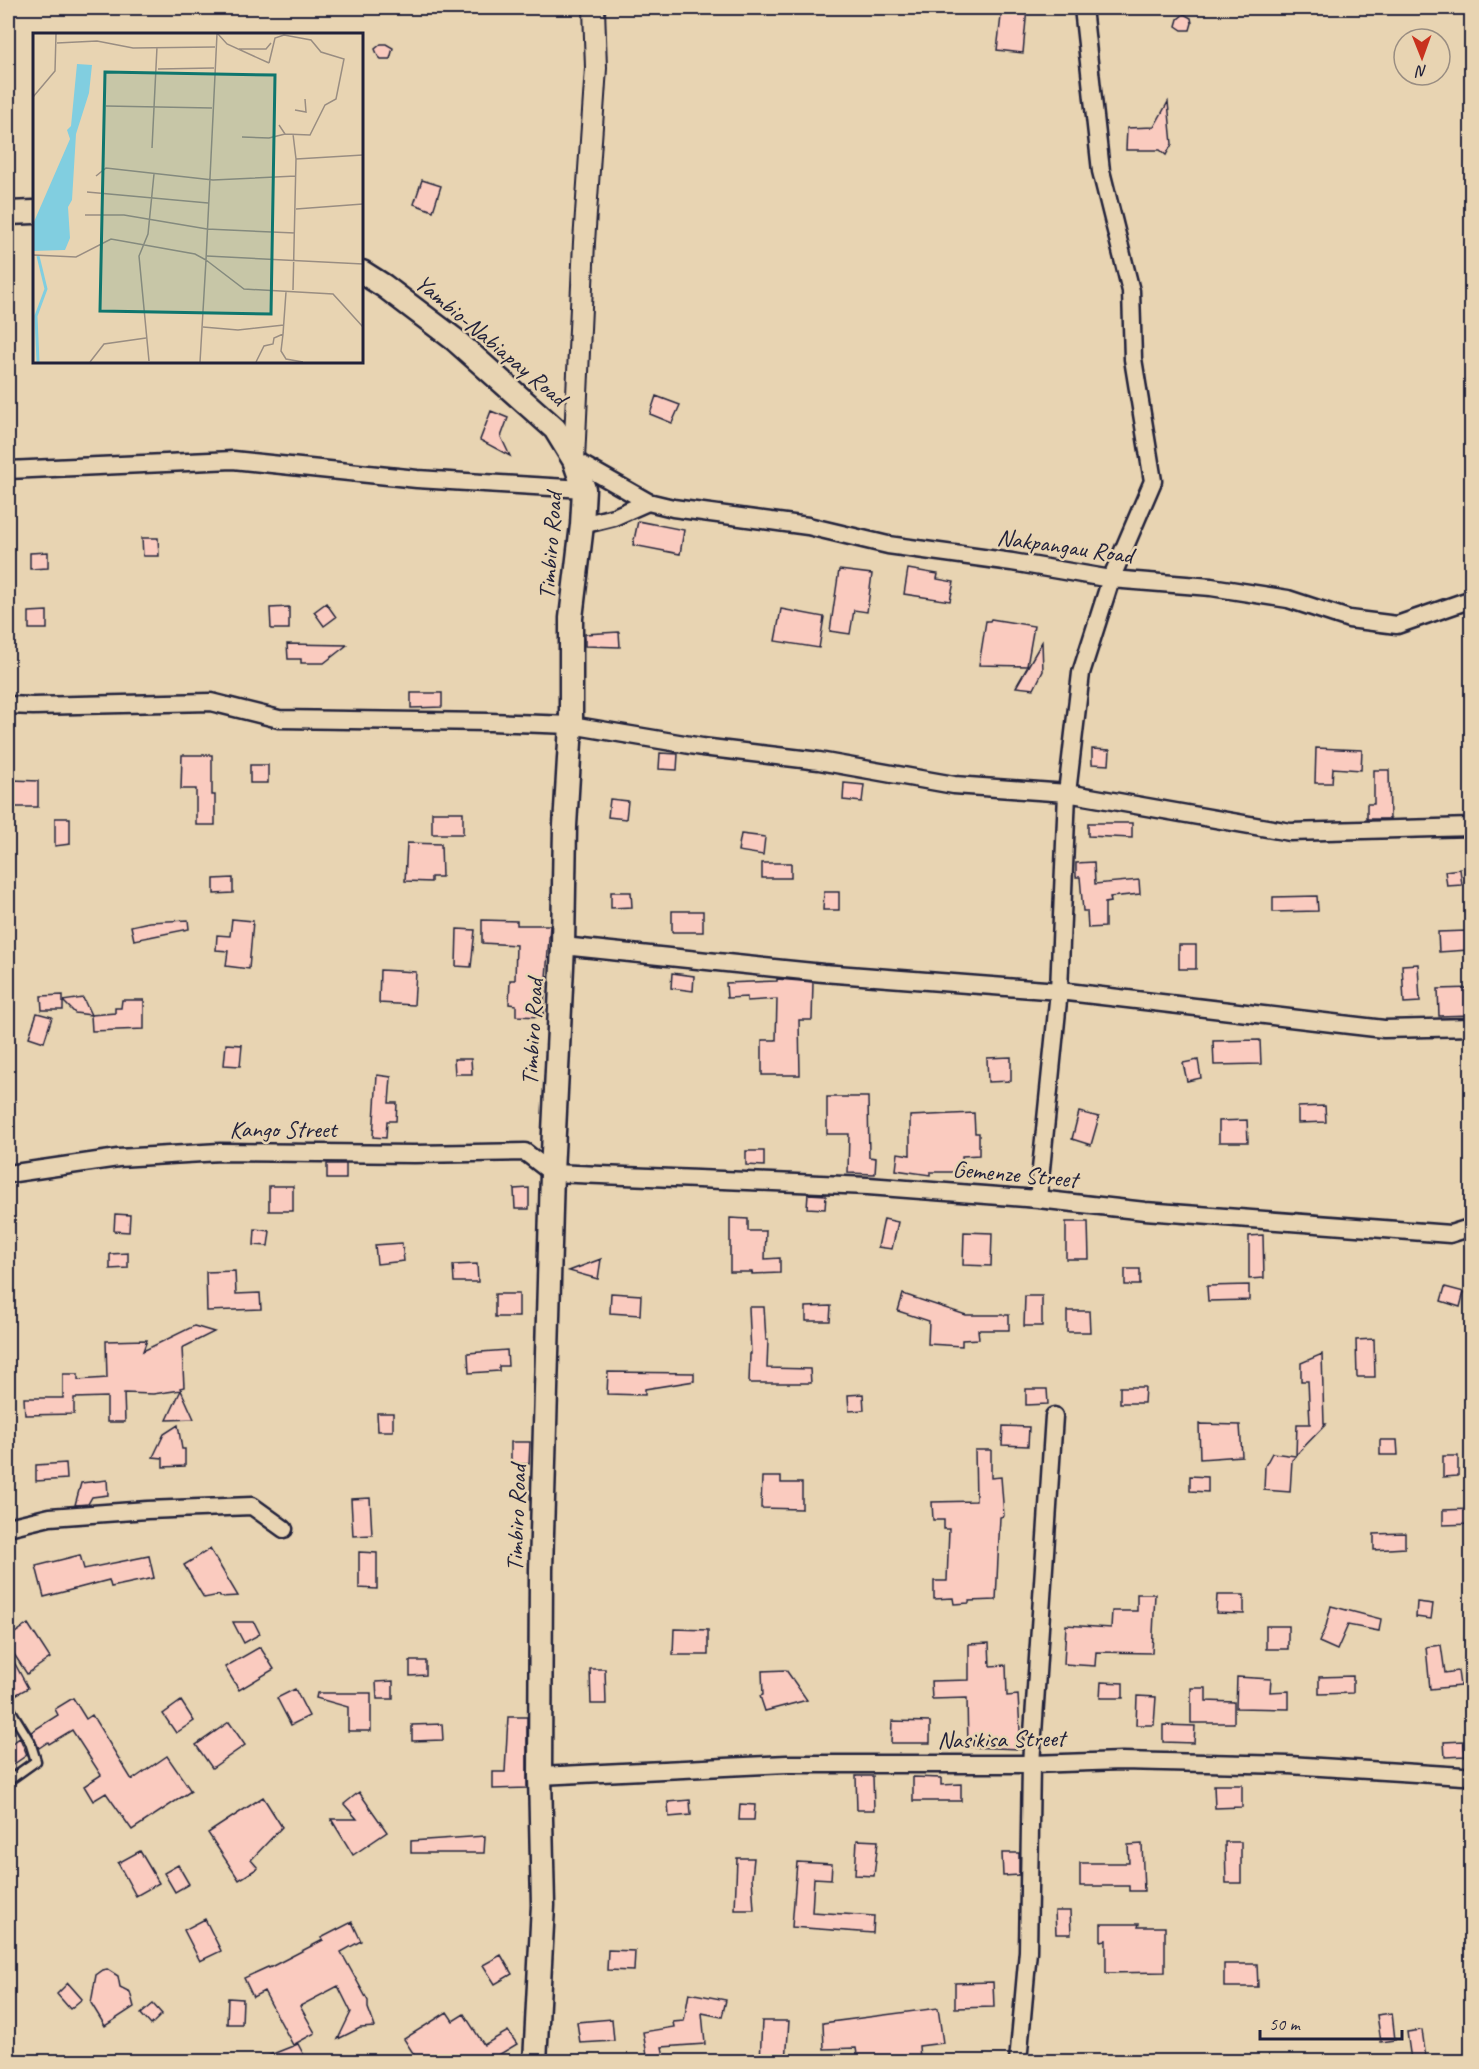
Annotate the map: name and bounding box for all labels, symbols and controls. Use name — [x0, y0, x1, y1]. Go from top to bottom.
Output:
north arrow — [1392, 27, 1452, 87]
inset map — [33, 33, 363, 363]
text: N — [1414, 61, 1427, 81]
street label: Yambio-Nabiapay Road — [409, 268, 576, 415]
street label: Timbiro Road — [531, 488, 569, 600]
street label: Nakpangau Road — [995, 522, 1138, 571]
street label: Timbiro Road — [514, 974, 550, 1086]
street label: Kango Street — [230, 1114, 338, 1144]
street label: Gemenze Street — [951, 1154, 1082, 1195]
street label: Timbiro Road — [499, 1460, 533, 1572]
street label: Nasikisa Street — [937, 1723, 1068, 1755]
scale bar — [1260, 2003, 1402, 2041]
text: 50 m — [1269, 2013, 1302, 2035]

